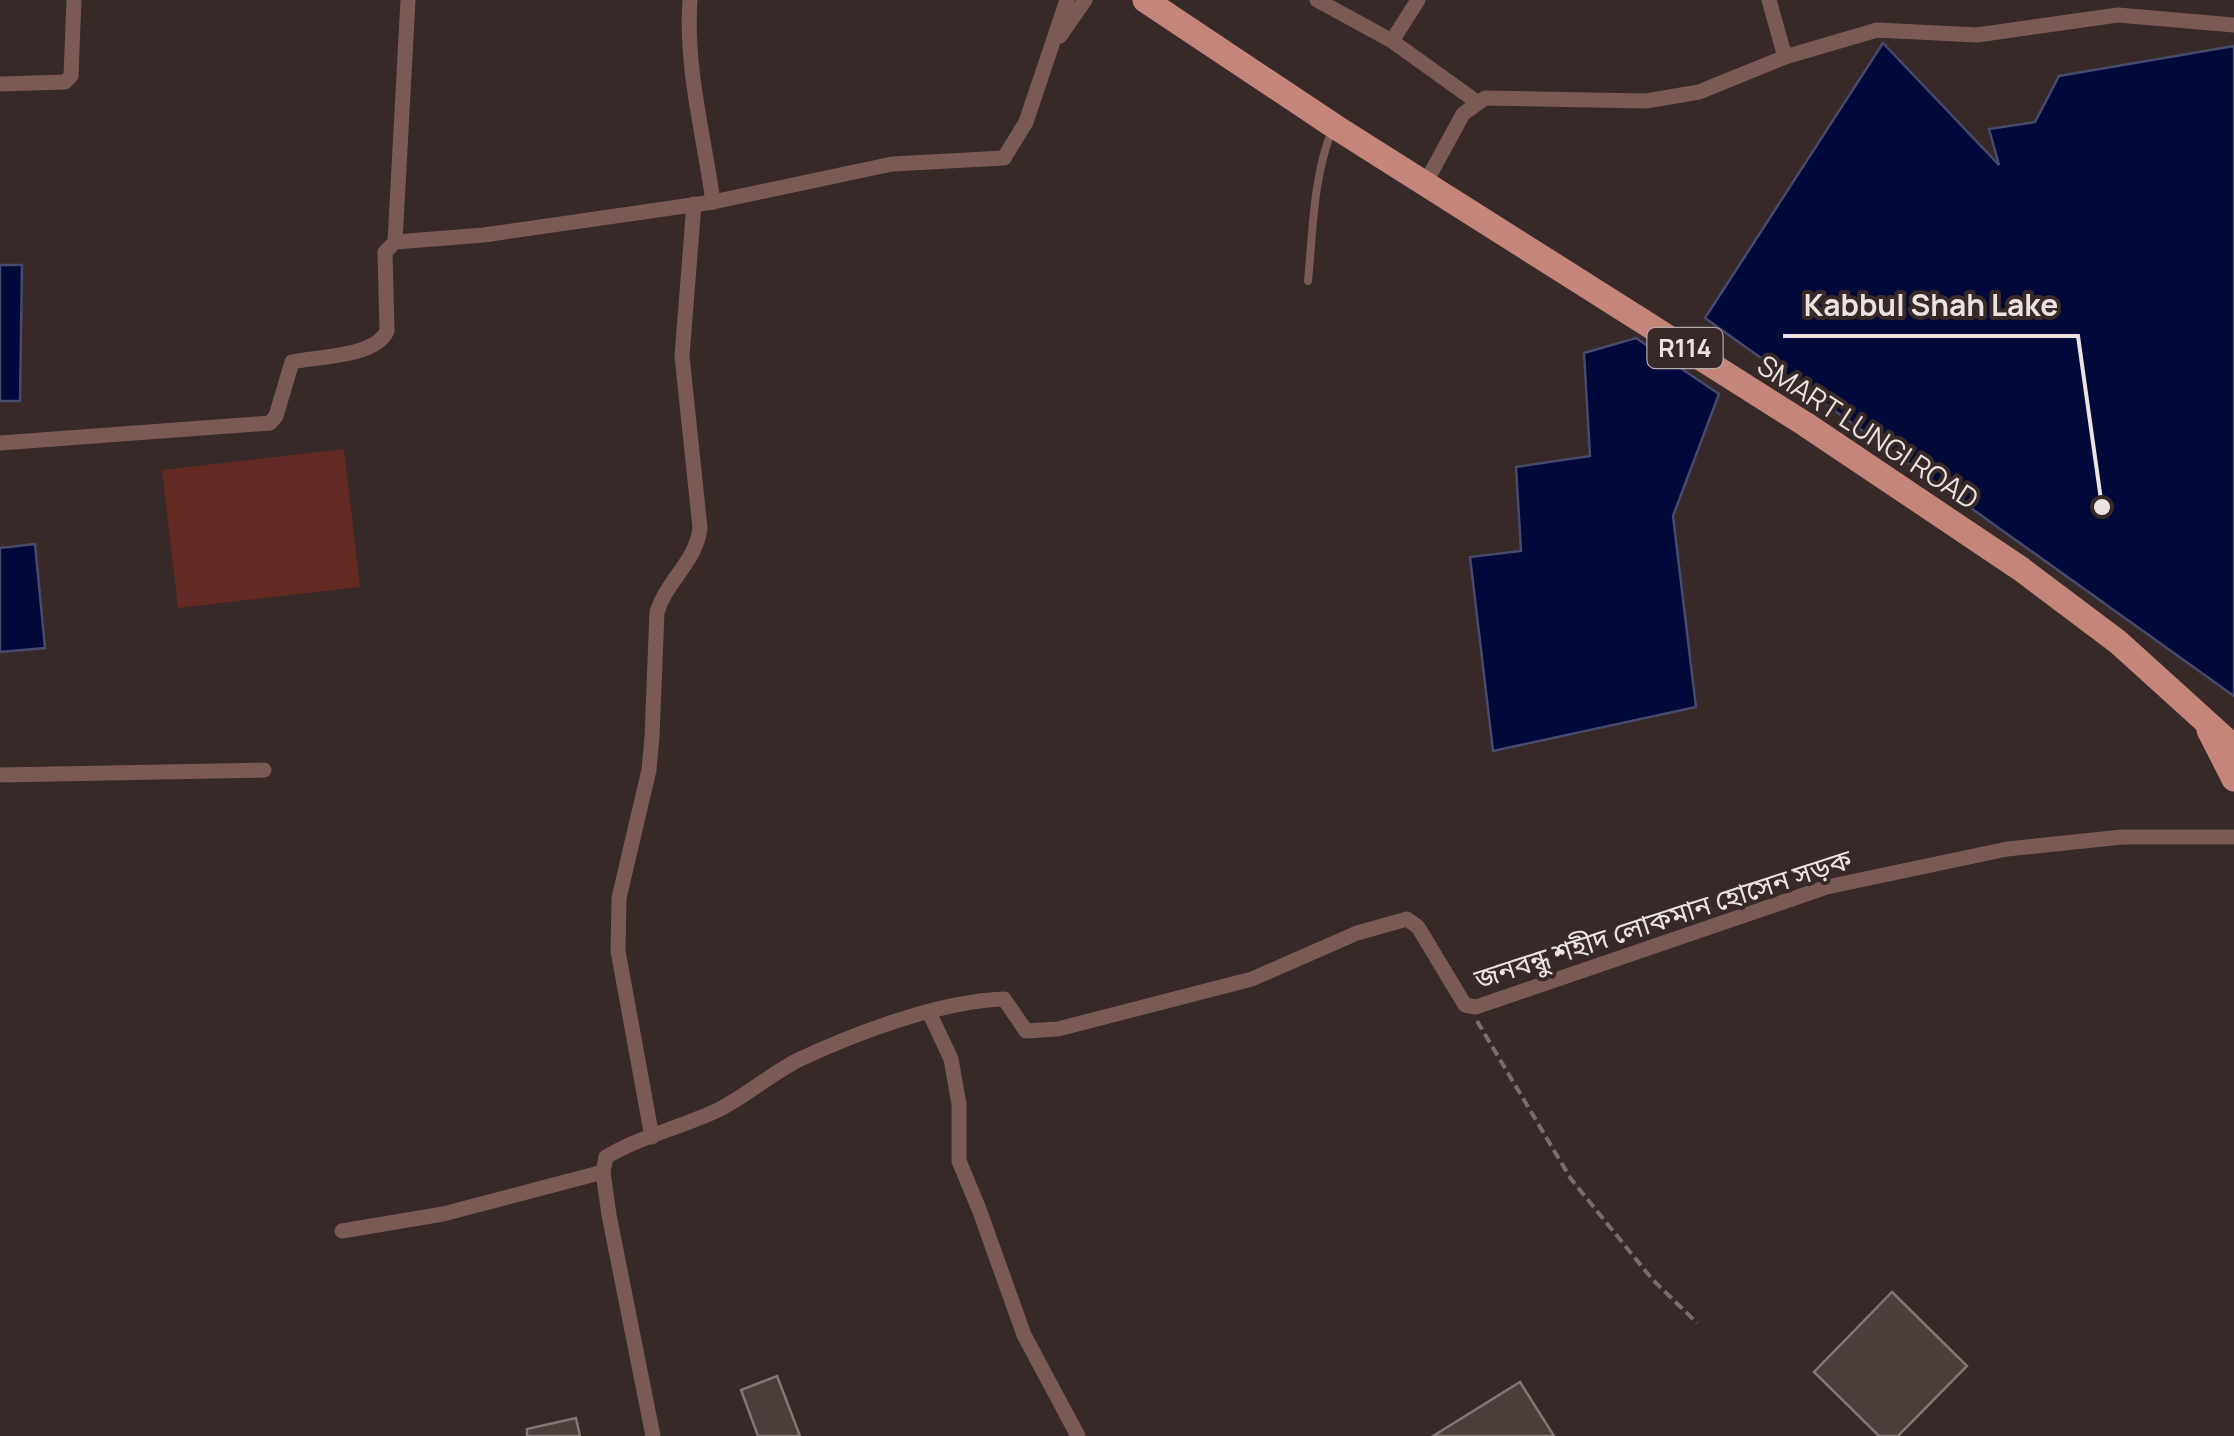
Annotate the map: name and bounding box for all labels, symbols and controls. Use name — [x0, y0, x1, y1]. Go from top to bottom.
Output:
callout: Kabbul Shah Lake — [1783, 276, 2078, 336]
text: Kabbul Shah Lake — [1804, 284, 2058, 325]
road number: R114 — [1648, 328, 1722, 368]
street label: SMART LUNGI ROAD — [1751, 345, 1986, 517]
street label: জনবন্ধু শহীদ লোকমান হোসেন সড়ক — [1468, 839, 1857, 999]

